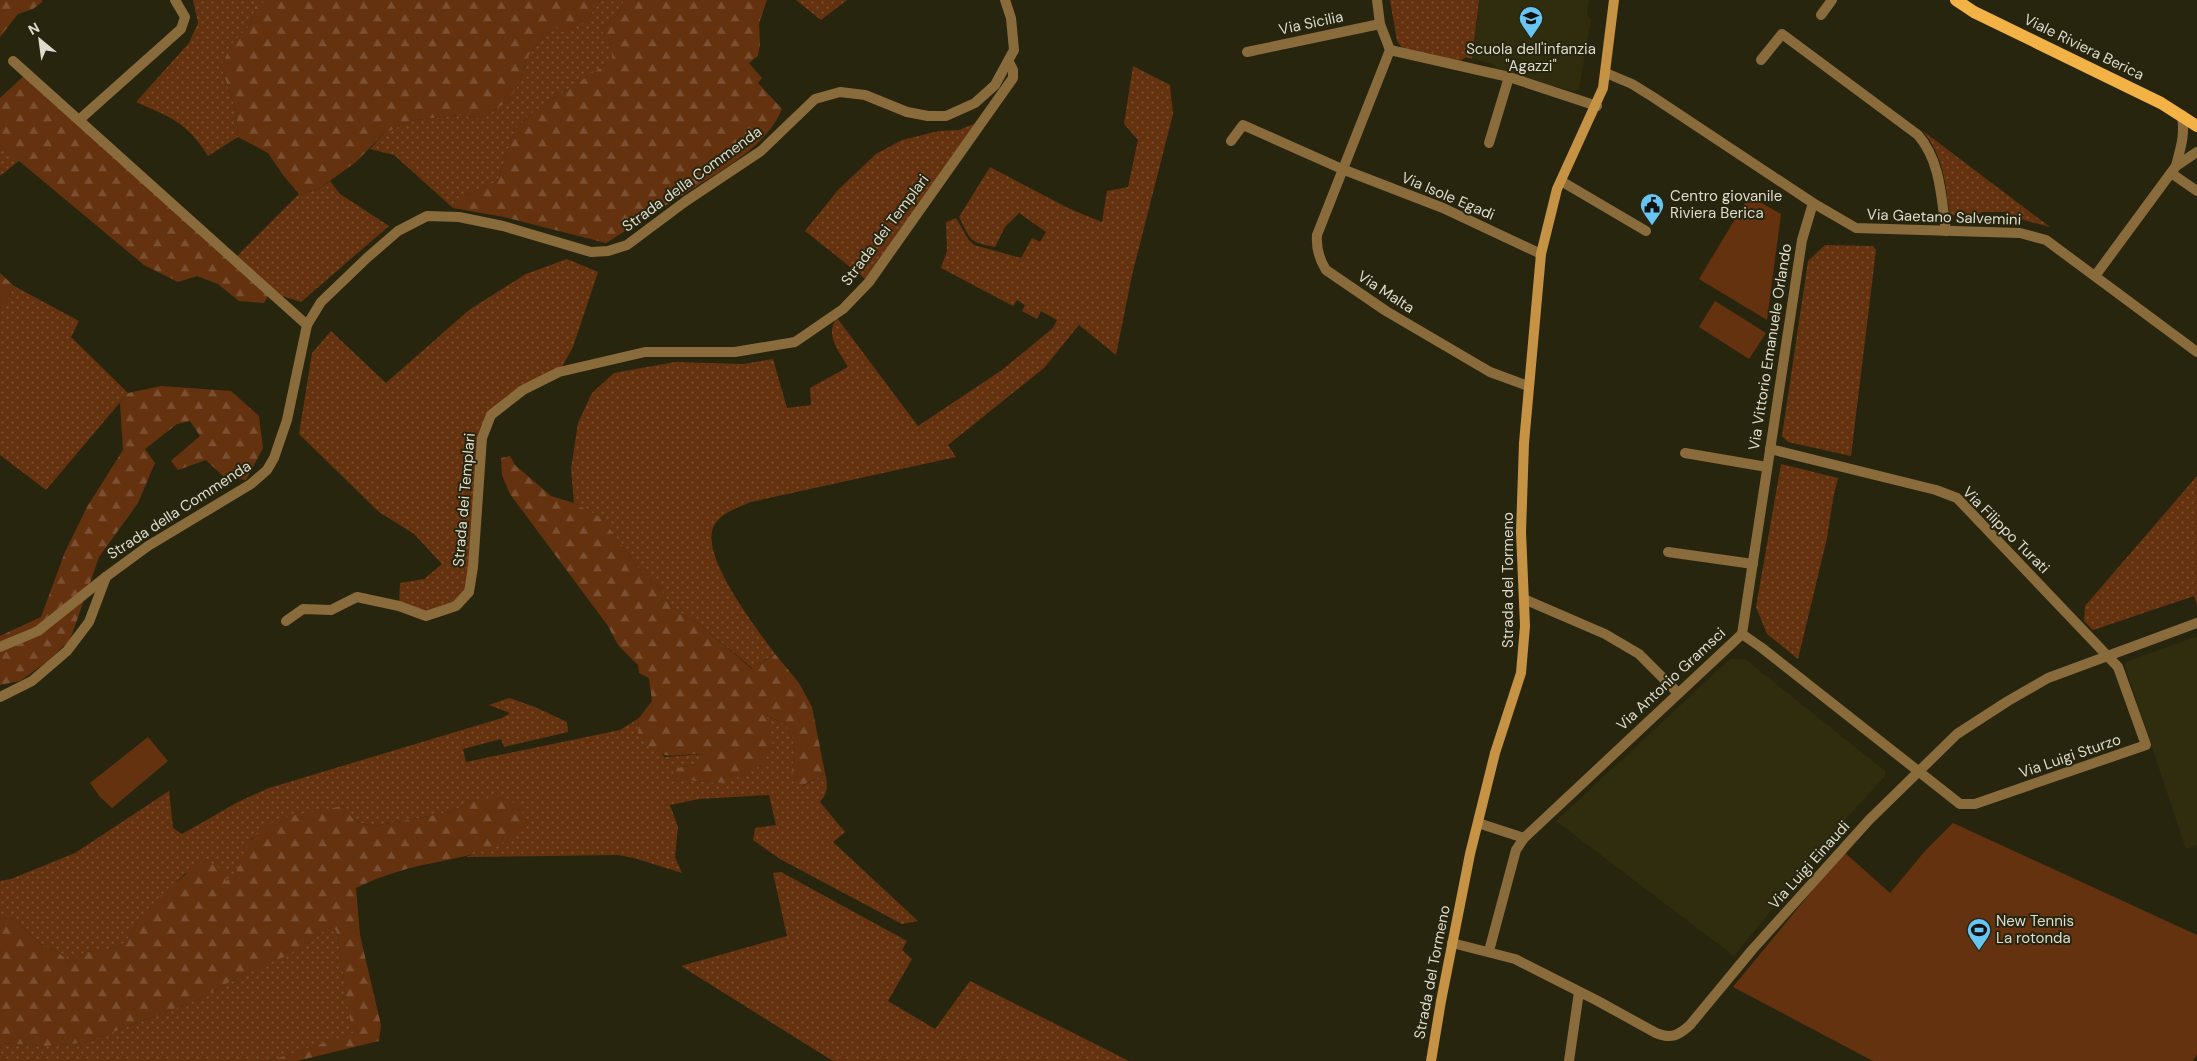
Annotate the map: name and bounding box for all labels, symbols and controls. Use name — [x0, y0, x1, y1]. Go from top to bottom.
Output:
school or university icon: Scuola dell'infanzia "Agazzi" — [1518, 5, 1544, 39]
street label: Via Sicilia — [1277, 6, 1345, 40]
street label: Viale Riviera Berica — [2021, 9, 2147, 85]
north arrow — [15, 15, 65, 65]
text: N — [25, 18, 43, 39]
place label: Scuola dell'infanzia "Agazzi" — [1466, 39, 1596, 76]
street label: Strada della Commenda — [618, 122, 766, 236]
street label: Via Isole Egadi — [1398, 167, 1498, 225]
street label: Strada dei Templari — [837, 170, 933, 290]
place label: Centro giovanile Riviera Berica — [1670, 186, 1782, 223]
public building icon: Centro giovanile Riviera Berica — [1639, 192, 1665, 226]
street label: Via Gaetano Salvemini — [1866, 204, 2022, 230]
street label: Via Vittorio Emanuele Orlando — [1744, 242, 1796, 452]
street label: Via Malta — [1354, 266, 1418, 318]
street label: Strada dei Templari — [448, 432, 480, 568]
street label: Strada della Commenda — [103, 456, 255, 564]
street label: Via Filippo Turati — [1958, 482, 2054, 578]
street label: Strada del Tormeno — [1498, 512, 1518, 648]
street label: Via Antonio Gramsci — [1612, 623, 1730, 735]
street label: Via Luigi Sturzo — [2016, 729, 2124, 783]
street label: Via Luigi Einaudi — [1764, 817, 1854, 913]
street label: Strada del Tormeno — [1409, 903, 1455, 1041]
place label: New Tennis La rotonda — [1996, 911, 2074, 948]
sports icon: New Tennis La rotonda — [1966, 917, 1992, 951]

